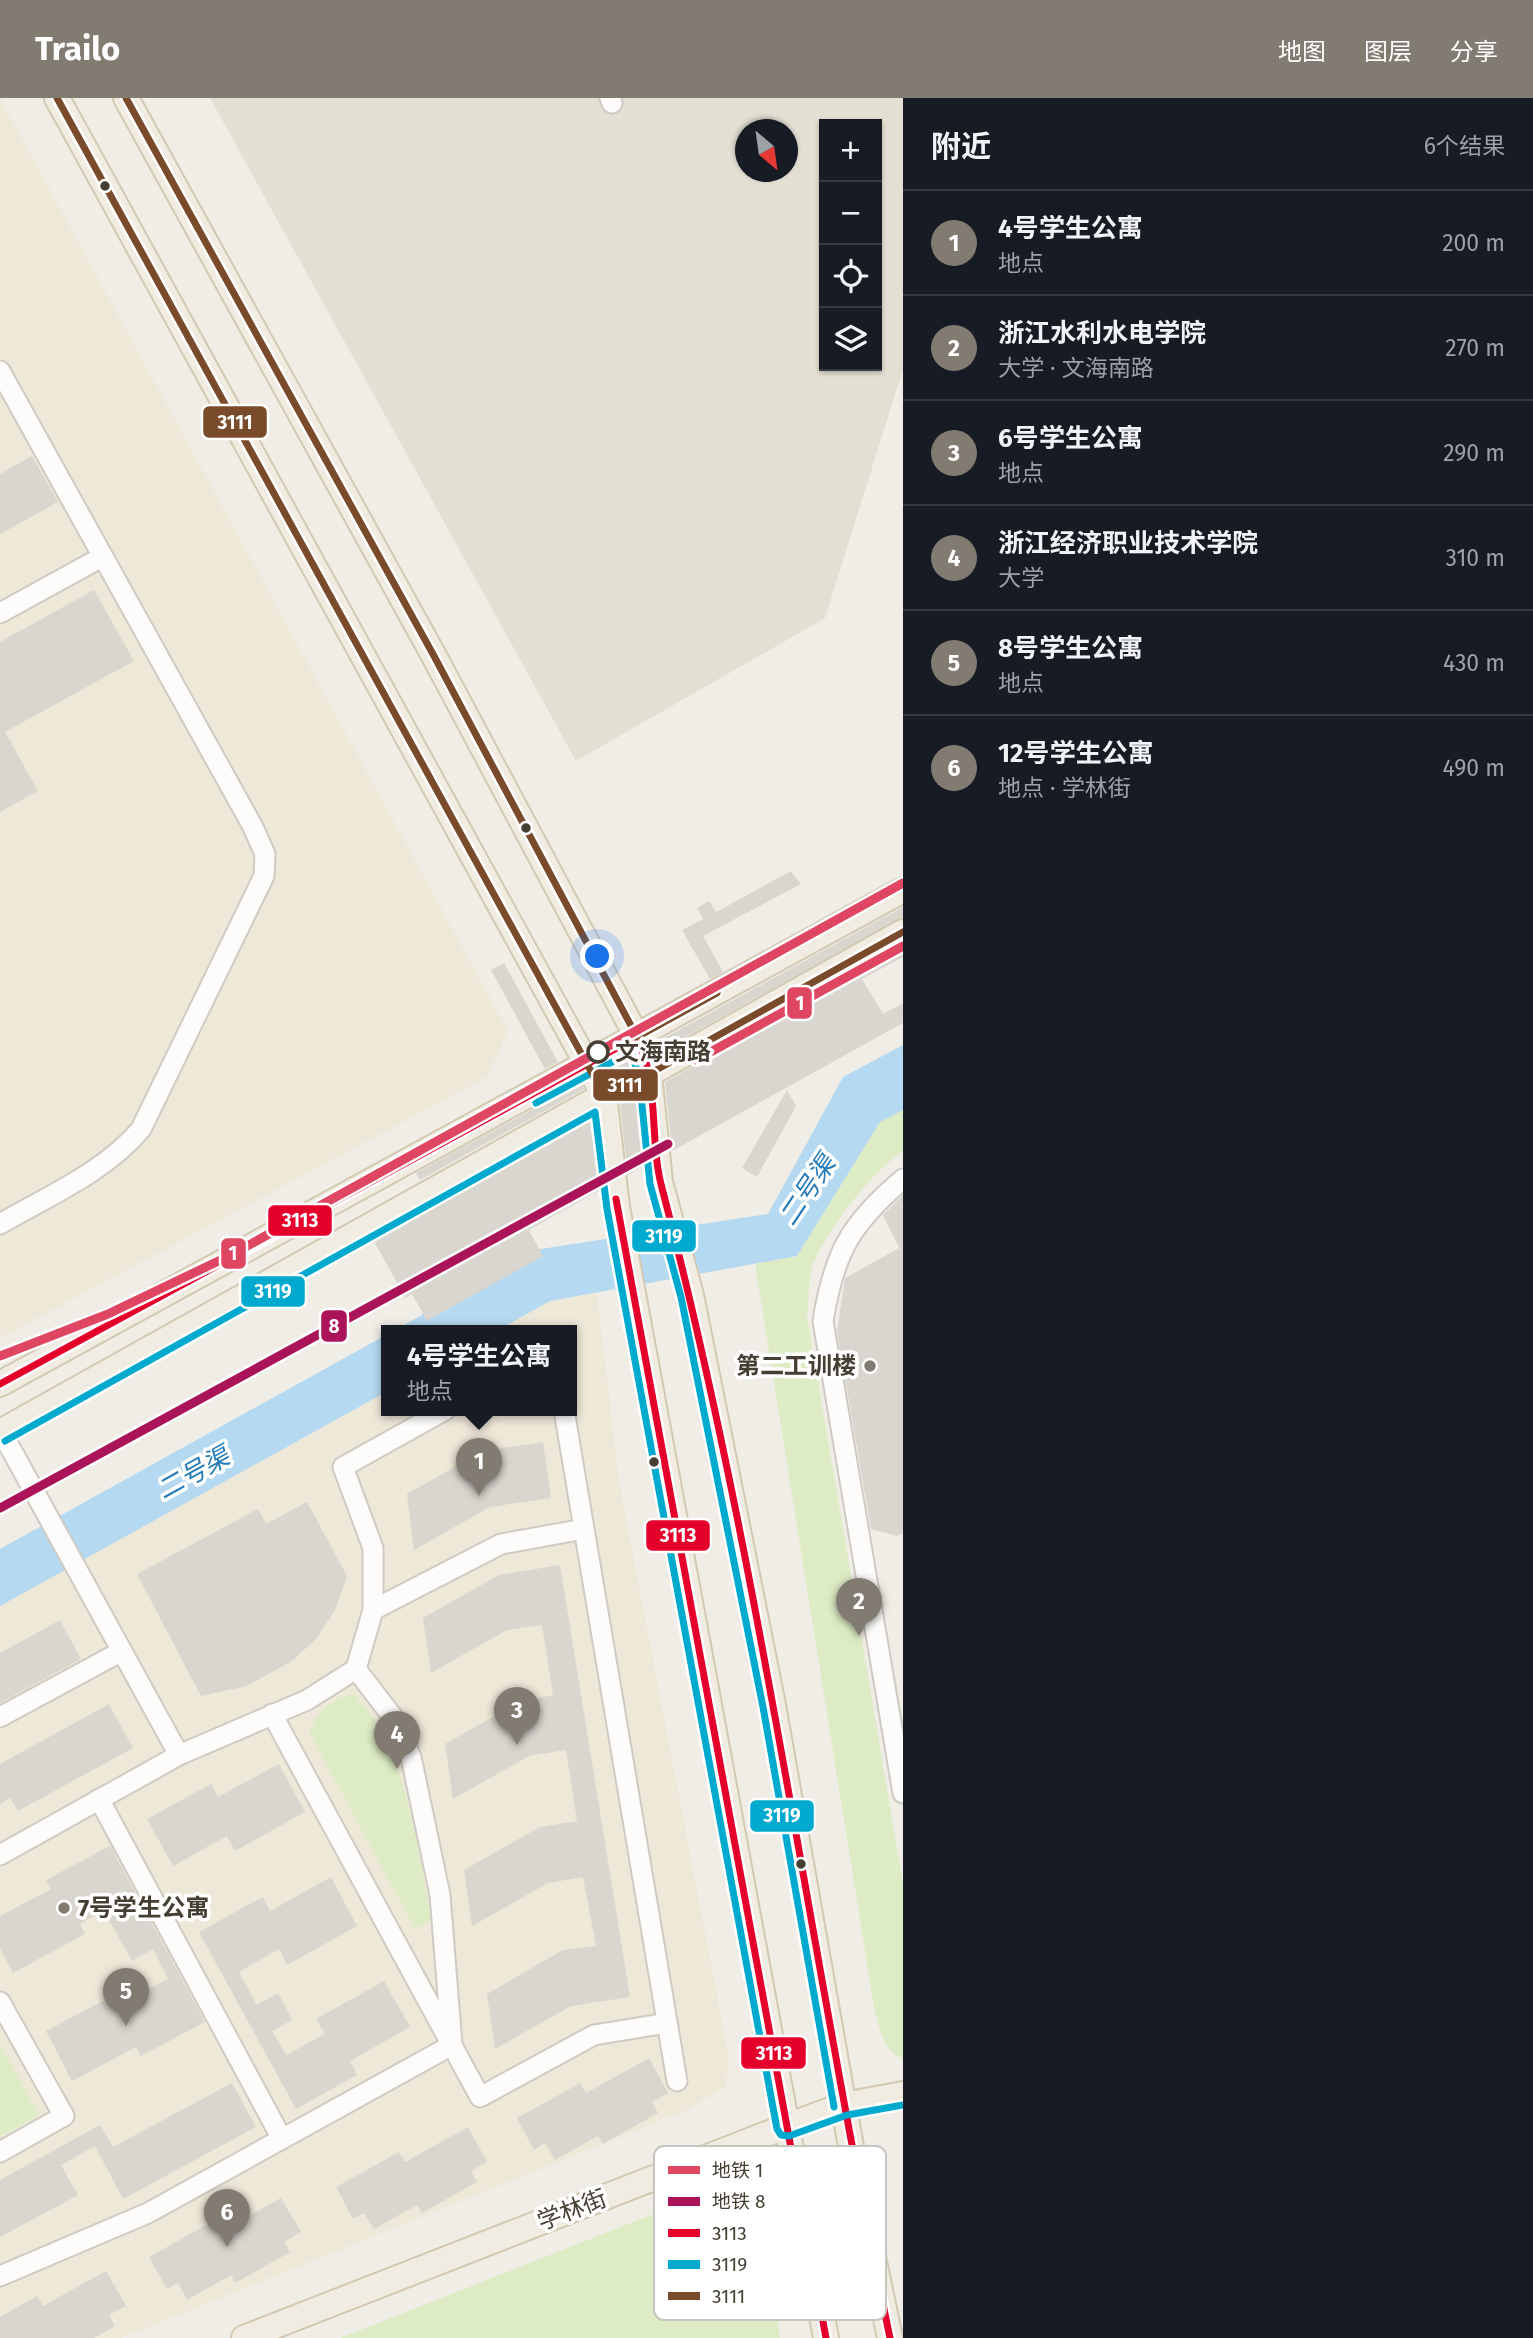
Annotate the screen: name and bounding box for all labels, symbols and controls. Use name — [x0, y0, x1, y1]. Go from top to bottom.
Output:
text: Trailo — [35, 29, 120, 69]
text: 地图 — [1278, 38, 1326, 66]
text: 图层 — [1364, 38, 1412, 66]
text: 分享 — [1450, 38, 1498, 66]
north arrow — [735, 119, 798, 182]
map controls — [819, 119, 882, 371]
button: + — [819, 119, 882, 182]
text: 附近 — [931, 129, 991, 165]
text: 6个结果 — [1424, 132, 1505, 160]
unlabelled marker — [98, 179, 112, 193]
button: − — [819, 182, 882, 245]
text: 4号学生公寓 — [998, 213, 1143, 244]
text: 1 — [949, 229, 959, 257]
text: 200 m — [1442, 229, 1505, 257]
button: locate — [819, 245, 882, 308]
text: 地点 — [998, 249, 1044, 277]
button: layers — [819, 308, 882, 371]
text: 浙江水利水电学院 — [998, 318, 1206, 349]
text: 2 — [948, 334, 960, 362]
text: 270 m — [1445, 334, 1505, 362]
text: 大学 · 文海南路 — [998, 354, 1154, 382]
line badge: 3111 — [202, 405, 268, 439]
text: 3111 — [216, 411, 253, 434]
text: 6号学生公寓 — [998, 423, 1143, 454]
text: 3 — [948, 439, 960, 467]
text: 290 m — [1443, 439, 1505, 467]
text: 地点 — [998, 459, 1044, 487]
text: 浙江经济职业技术学院 — [998, 528, 1258, 559]
text: 4 — [948, 544, 961, 572]
text: 310 m — [1445, 544, 1505, 572]
text: 大学 — [998, 564, 1044, 592]
text: 8号学生公寓 — [998, 633, 1143, 664]
text: 5 — [948, 649, 960, 677]
text: 430 m — [1443, 649, 1505, 677]
text: 地点 — [998, 669, 1044, 697]
text: 12号学生公寓 — [998, 738, 1154, 769]
text: 6 — [948, 754, 960, 782]
text: 490 m — [1443, 754, 1505, 782]
text: 地点 · 学林街 — [998, 774, 1131, 802]
unlabelled marker — [519, 821, 533, 835]
your location — [580, 939, 614, 973]
line badge: 1 — [786, 986, 813, 1020]
text: 1 — [796, 992, 804, 1015]
place label: 文海南路 — [615, 1038, 711, 1066]
marker: 文海南路 — [587, 1041, 609, 1063]
line badge: 3111 — [592, 1068, 659, 1102]
text: 3111 — [606, 1074, 643, 1097]
water label: 二号渠 — [773, 1146, 844, 1231]
line badge: 3113 — [267, 1204, 333, 1237]
text: 3113 — [281, 1209, 318, 1232]
line badge: 3119 — [631, 1219, 697, 1253]
text: 3119 — [644, 1225, 683, 1248]
line badge: 1 — [220, 1237, 247, 1270]
text: 1 — [229, 1242, 237, 1265]
line badge: 3119 — [240, 1275, 306, 1308]
text: 3119 — [253, 1280, 292, 1303]
line badge: 8 — [320, 1309, 348, 1343]
text: 8 — [328, 1315, 340, 1338]
popup — [381, 1325, 577, 1416]
text: 4号学生公寓 — [407, 1341, 551, 1372]
place label: 第二工训楼 — [736, 1352, 856, 1380]
marker: 第二工训楼 — [862, 1358, 878, 1374]
text: 地点 — [407, 1377, 453, 1405]
pin: 1 — [456, 1438, 502, 1496]
water label: 二号渠 — [152, 1439, 238, 1506]
unlabelled marker — [647, 1455, 661, 1469]
line badge: 3113 — [645, 1519, 711, 1552]
text: 3113 — [659, 1524, 696, 1547]
pin: 2 — [836, 1578, 882, 1636]
pin: 3 — [494, 1687, 540, 1745]
pin: 4 — [374, 1711, 420, 1769]
line badge: 3119 — [749, 1799, 815, 1833]
text: 3119 — [762, 1804, 801, 1827]
unlabelled marker — [794, 1857, 808, 1871]
place label: 7号学生公寓 — [78, 1894, 209, 1922]
marker: 7号学生公寓 — [56, 1900, 72, 1916]
pin: 5 — [103, 1968, 149, 2026]
line badge: 3113 — [740, 2036, 807, 2070]
text: 3113 — [755, 2042, 792, 2065]
legend — [654, 2146, 886, 2320]
text: 地铁 1 — [712, 2159, 763, 2182]
street label: 学林街 — [533, 2184, 611, 2236]
pin: 6 — [204, 2189, 250, 2247]
text: 地铁 8 — [712, 2190, 766, 2213]
text: 3113 — [712, 2222, 747, 2245]
text: 3119 — [712, 2253, 747, 2276]
text: 3111 — [712, 2285, 745, 2308]

